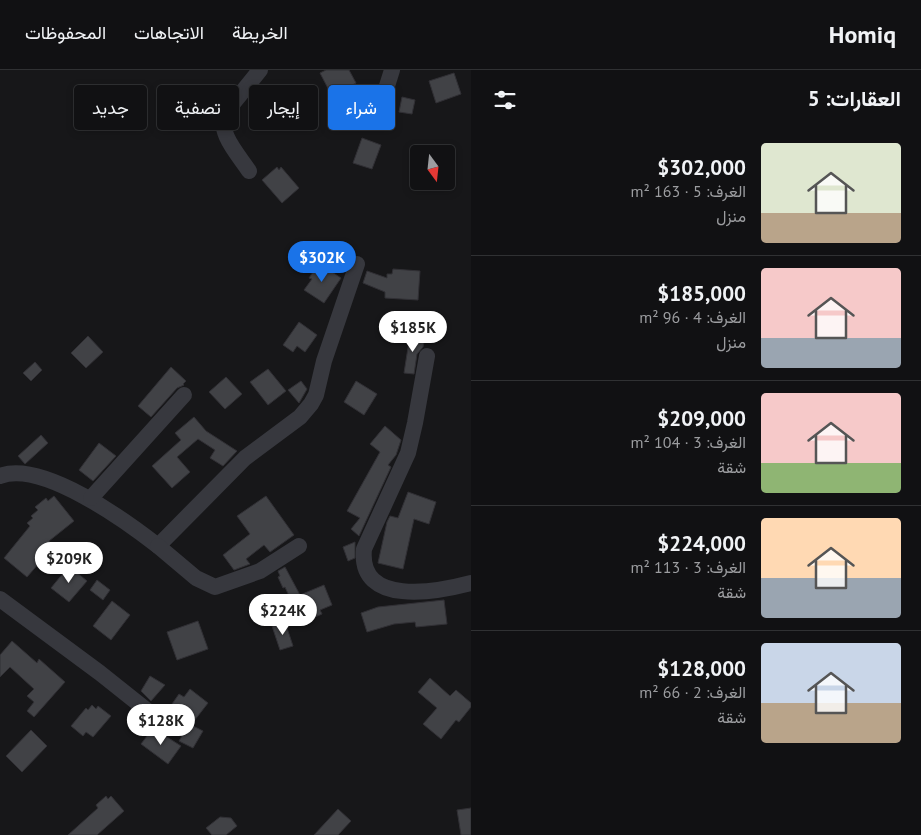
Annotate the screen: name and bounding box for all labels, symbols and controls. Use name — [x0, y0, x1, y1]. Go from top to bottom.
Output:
text: Homiq — [829, 19, 896, 50]
text: المحفوظات — [25, 21, 106, 44]
text: الاتجاهات — [134, 21, 204, 44]
text: الخريطة — [232, 21, 288, 44]
chip: جديد — [74, 85, 147, 130]
chip: تصفية — [157, 85, 239, 130]
chip: إيجار — [249, 85, 318, 130]
chip: شراء — [328, 85, 395, 130]
text: العقارات: 5 — [808, 85, 901, 112]
icon: filters — [491, 86, 519, 114]
north arrow — [410, 145, 455, 190]
map controls — [410, 145, 455, 190]
text: $302,000 — [657, 154, 746, 181]
icon: home — [801, 163, 861, 223]
text: الغرف: 5 · 163 m² — [630, 181, 746, 201]
text: منزل — [716, 206, 746, 226]
pin: $302K — [287, 240, 357, 283]
text: $302K — [299, 247, 345, 267]
text: $185,000 — [657, 280, 746, 307]
icon: home — [801, 288, 861, 348]
text: الغرف: 4 · 96 m² — [639, 307, 746, 327]
pin: $185K — [378, 310, 448, 353]
text: $185K — [390, 317, 436, 337]
text: منزل — [716, 332, 746, 352]
text: $209,000 — [657, 405, 746, 432]
icon: home — [801, 413, 861, 473]
text: الغرف: 3 · 104 m² — [630, 432, 746, 452]
text: شقة — [717, 457, 746, 477]
text: $224,000 — [657, 530, 746, 557]
icon: home — [801, 538, 861, 598]
pin: $209K — [34, 542, 104, 584]
text: $209K — [46, 548, 92, 568]
text: الغرف: 3 · 113 m² — [630, 557, 746, 577]
text: شقة — [717, 582, 746, 602]
pin: $224K — [248, 594, 318, 636]
text: $224K — [260, 600, 306, 620]
text: $128,000 — [657, 655, 746, 682]
icon: home — [801, 663, 861, 723]
text: الغرف: 2 · 66 m² — [639, 682, 746, 702]
pin: $128K — [126, 704, 196, 746]
text: شقة — [717, 707, 746, 727]
text: $128K — [138, 710, 184, 730]

